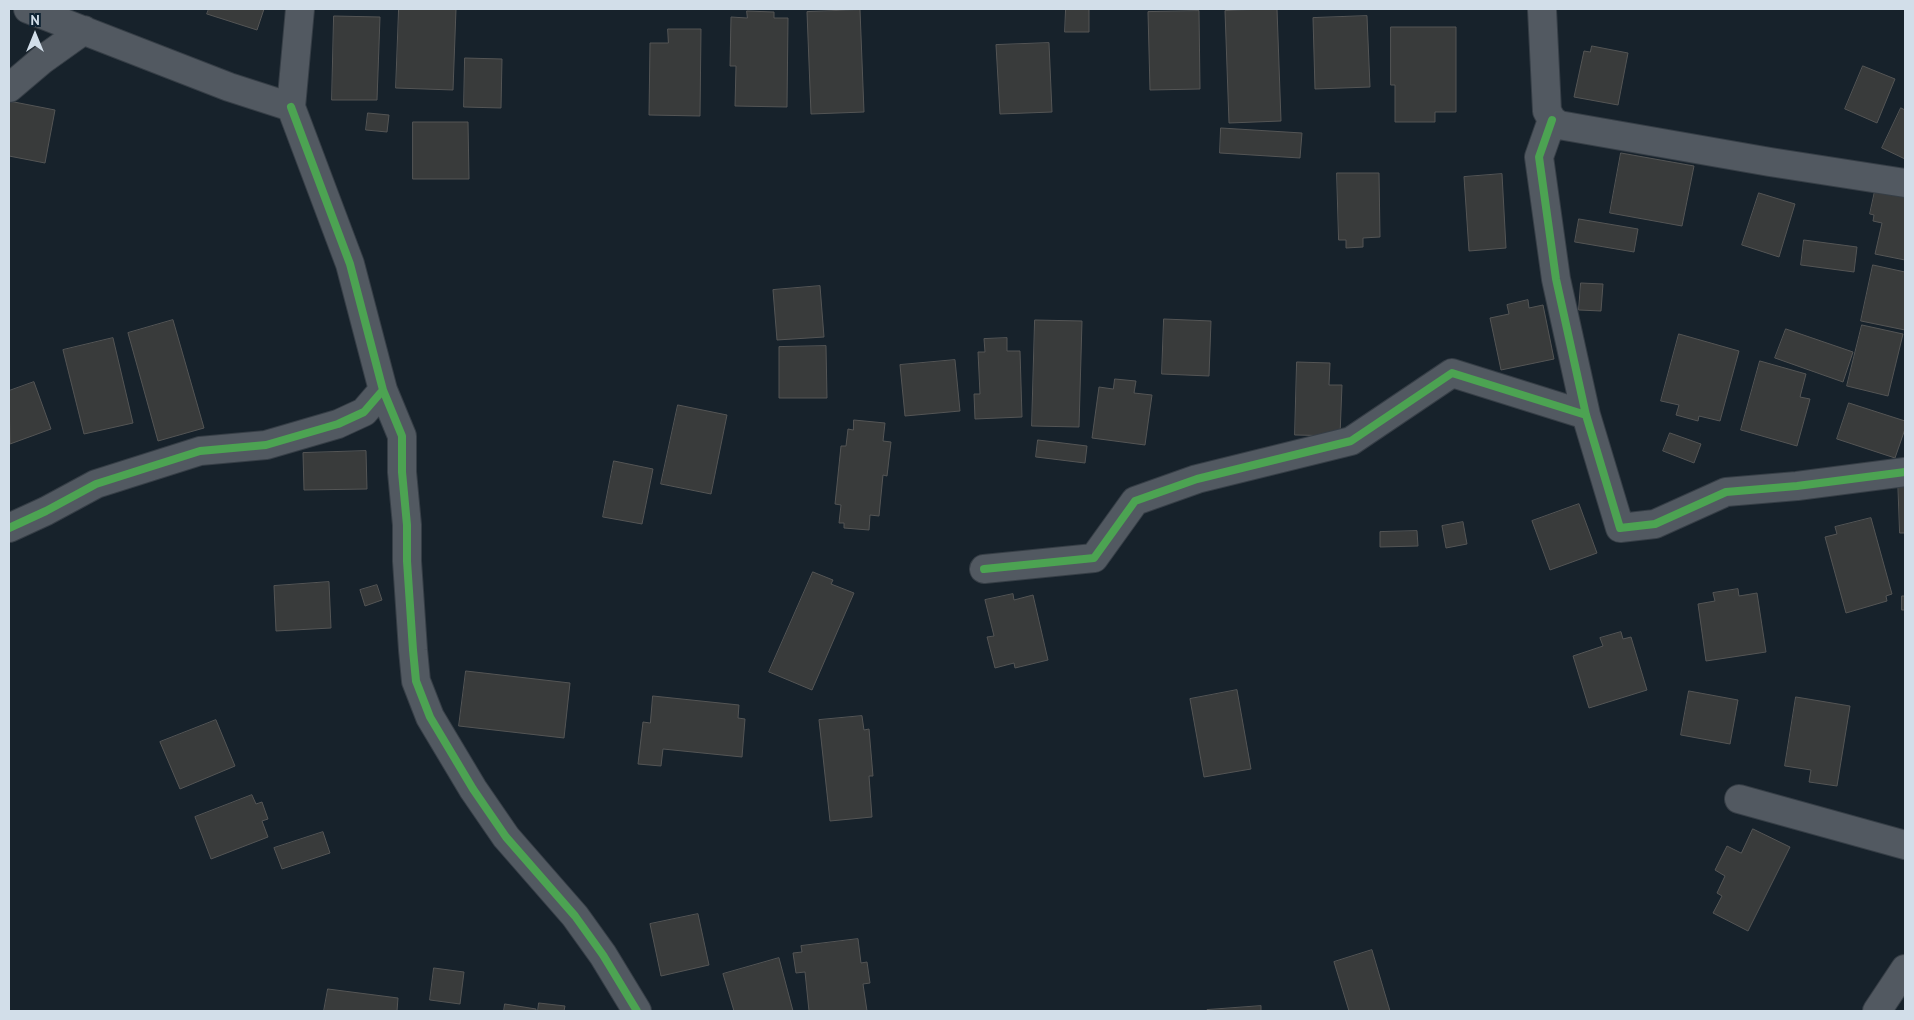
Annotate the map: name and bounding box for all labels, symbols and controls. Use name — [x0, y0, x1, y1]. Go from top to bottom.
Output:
north arrow — [10, 10, 60, 60]
text: N — [30, 11, 40, 29]

